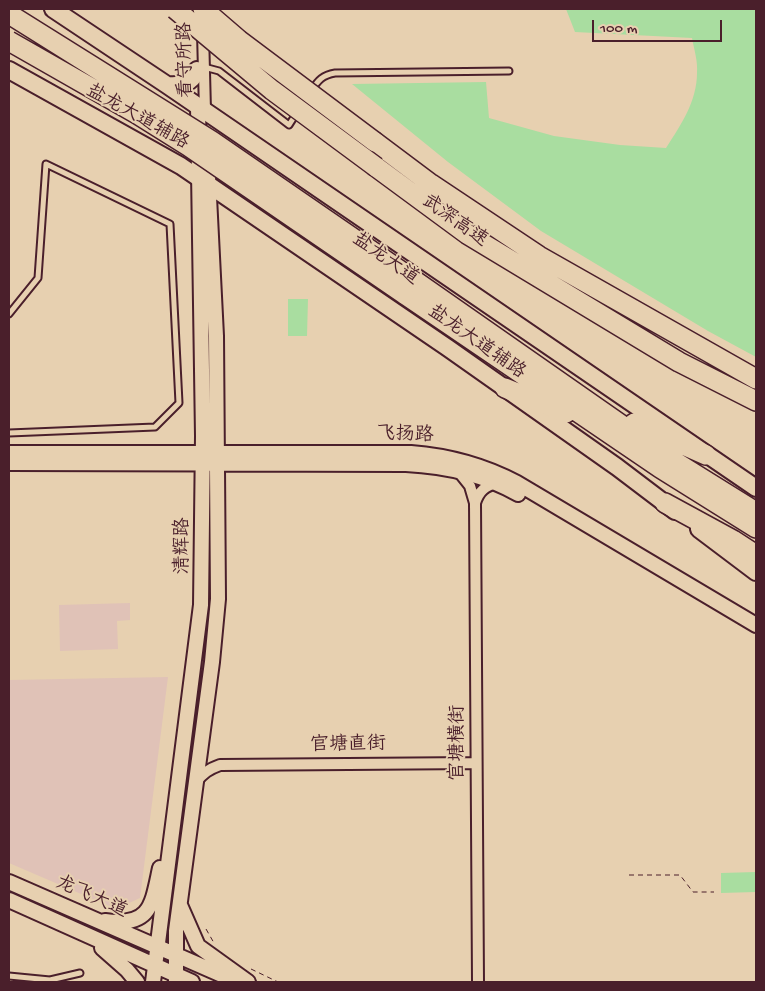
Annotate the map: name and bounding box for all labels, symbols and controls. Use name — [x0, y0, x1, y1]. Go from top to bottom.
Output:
scale bar — [595, 10, 725, 42]
text: 100 m — [600, 20, 637, 38]
street label: 看守所路 — [175, 22, 199, 98]
street label: 盐龙大道辅路 — [82, 80, 192, 156]
street label: 武深高速 — [416, 191, 492, 253]
street label: 盐龙大道 — [347, 229, 423, 291]
street label: 盐龙大道辅路 — [423, 301, 529, 385]
street label: 飞扬路 — [376, 424, 434, 448]
street label: 清辉路 — [173, 518, 195, 574]
street label: 官塘横街 — [448, 705, 470, 781]
street label: 官塘直街 — [310, 734, 386, 758]
street label: 龙飞大道 — [52, 872, 130, 924]

